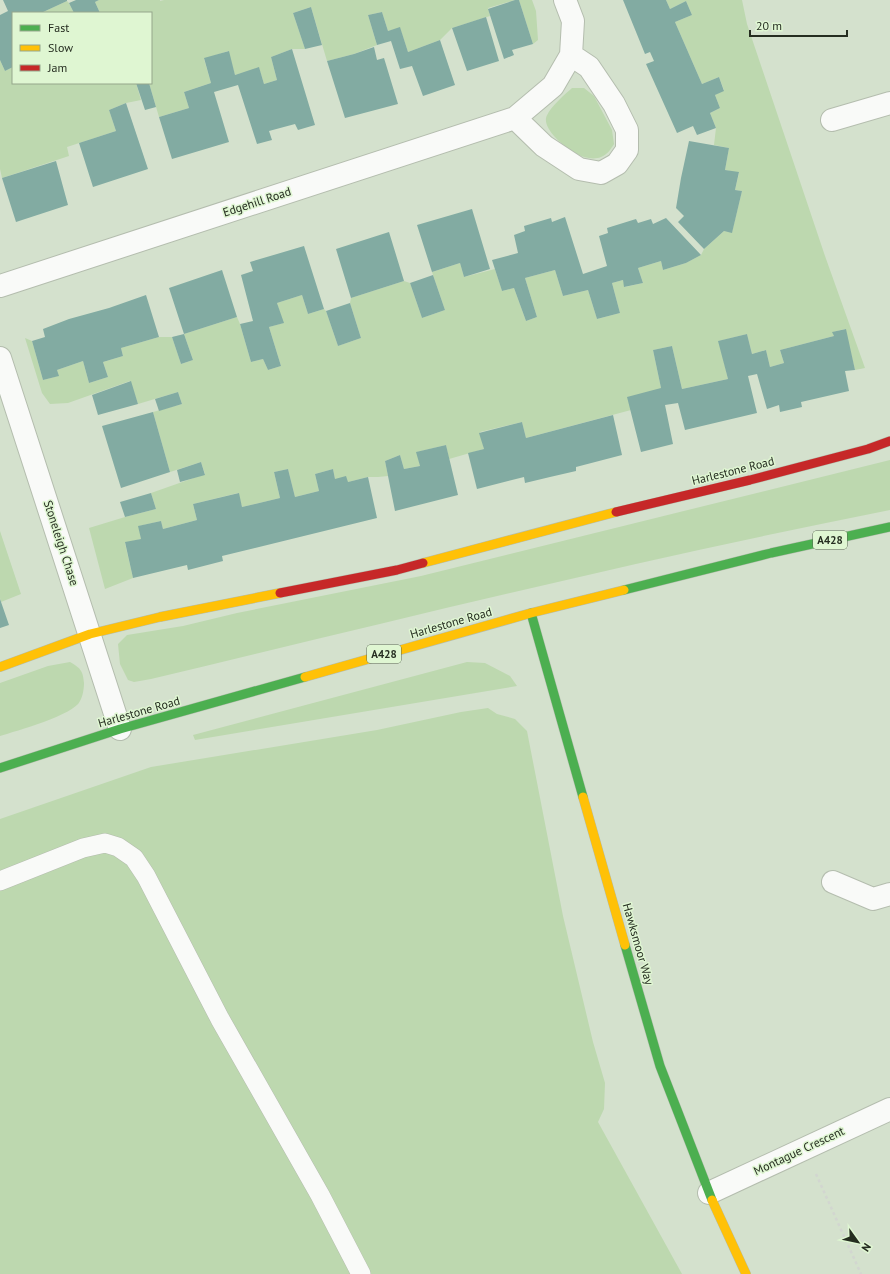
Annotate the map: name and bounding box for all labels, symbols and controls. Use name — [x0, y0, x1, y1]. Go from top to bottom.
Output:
legend — [12, 12, 152, 84]
scale bar — [750, 12, 847, 38]
text: 20 m — [756, 18, 782, 33]
text: Fast — [48, 20, 69, 35]
text: Slow — [48, 40, 73, 55]
text: Jam — [47, 60, 67, 75]
street label: Edgehill Road — [221, 183, 293, 220]
street label: Harlestone Road — [690, 453, 776, 488]
street label: Stoneleigh Chase — [41, 498, 82, 587]
road number: A428 — [813, 531, 847, 549]
street label: Harlestone Road — [408, 604, 493, 641]
road number: A428 — [367, 645, 401, 663]
street label: Harlestone Road — [96, 693, 181, 730]
street label: Hawksmoor Way — [620, 901, 657, 987]
street label: Montague Crescent — [751, 1123, 847, 1178]
north arrow — [838, 1222, 878, 1262]
text: N — [859, 1241, 874, 1254]

